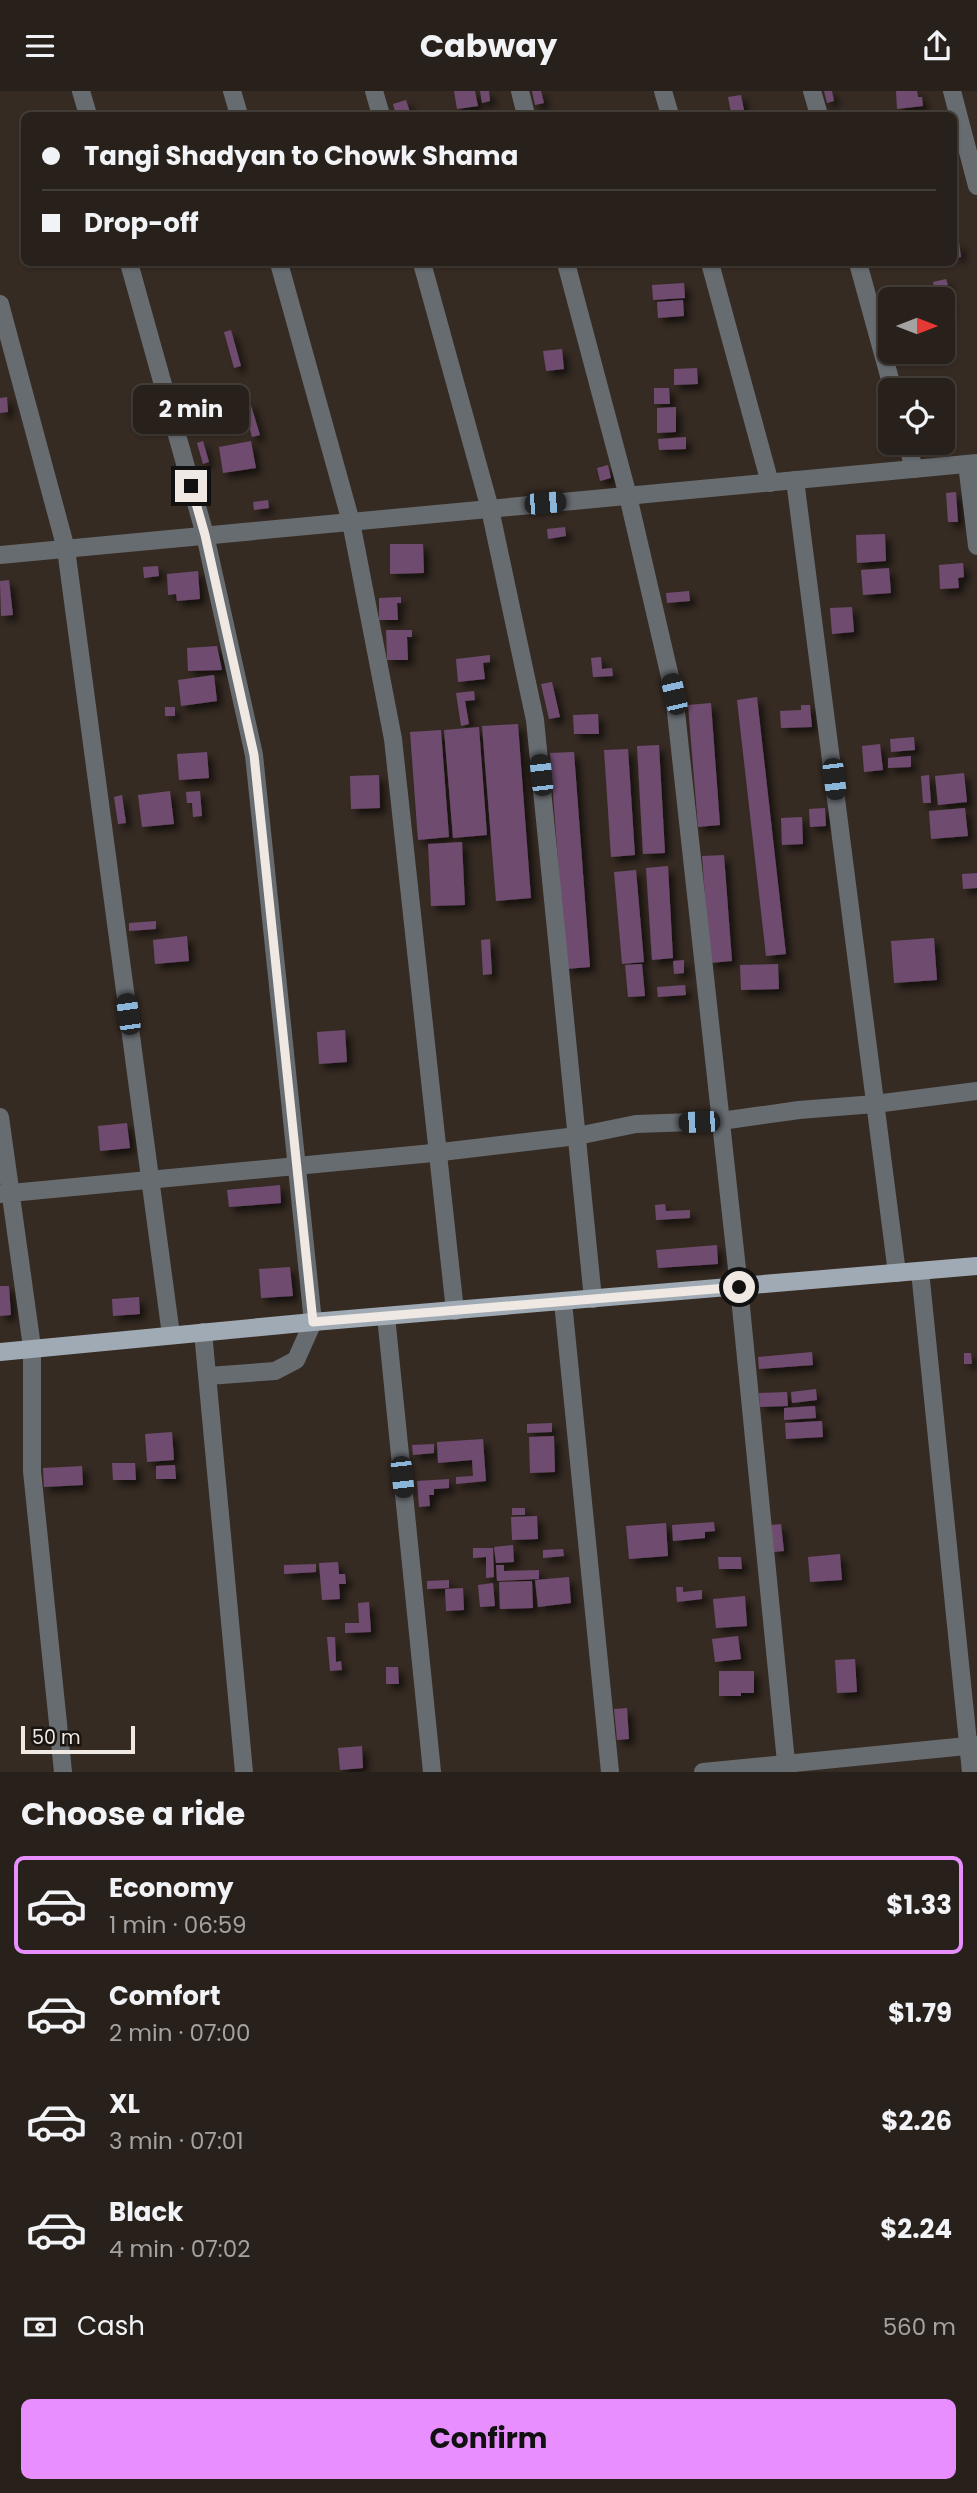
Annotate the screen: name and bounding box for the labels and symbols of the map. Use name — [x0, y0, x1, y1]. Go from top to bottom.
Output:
north arrow — [878, 287, 956, 364]
callout: 2 min — [133, 385, 249, 433]
route end — [175, 470, 207, 502]
car — [524, 491, 567, 515]
car — [660, 671, 689, 717]
car — [529, 753, 554, 797]
car — [822, 757, 847, 801]
car — [115, 992, 142, 1036]
car — [678, 1111, 721, 1133]
route start — [723, 1271, 755, 1303]
car — [390, 1455, 415, 1499]
scale bar — [21, 1723, 135, 1755]

